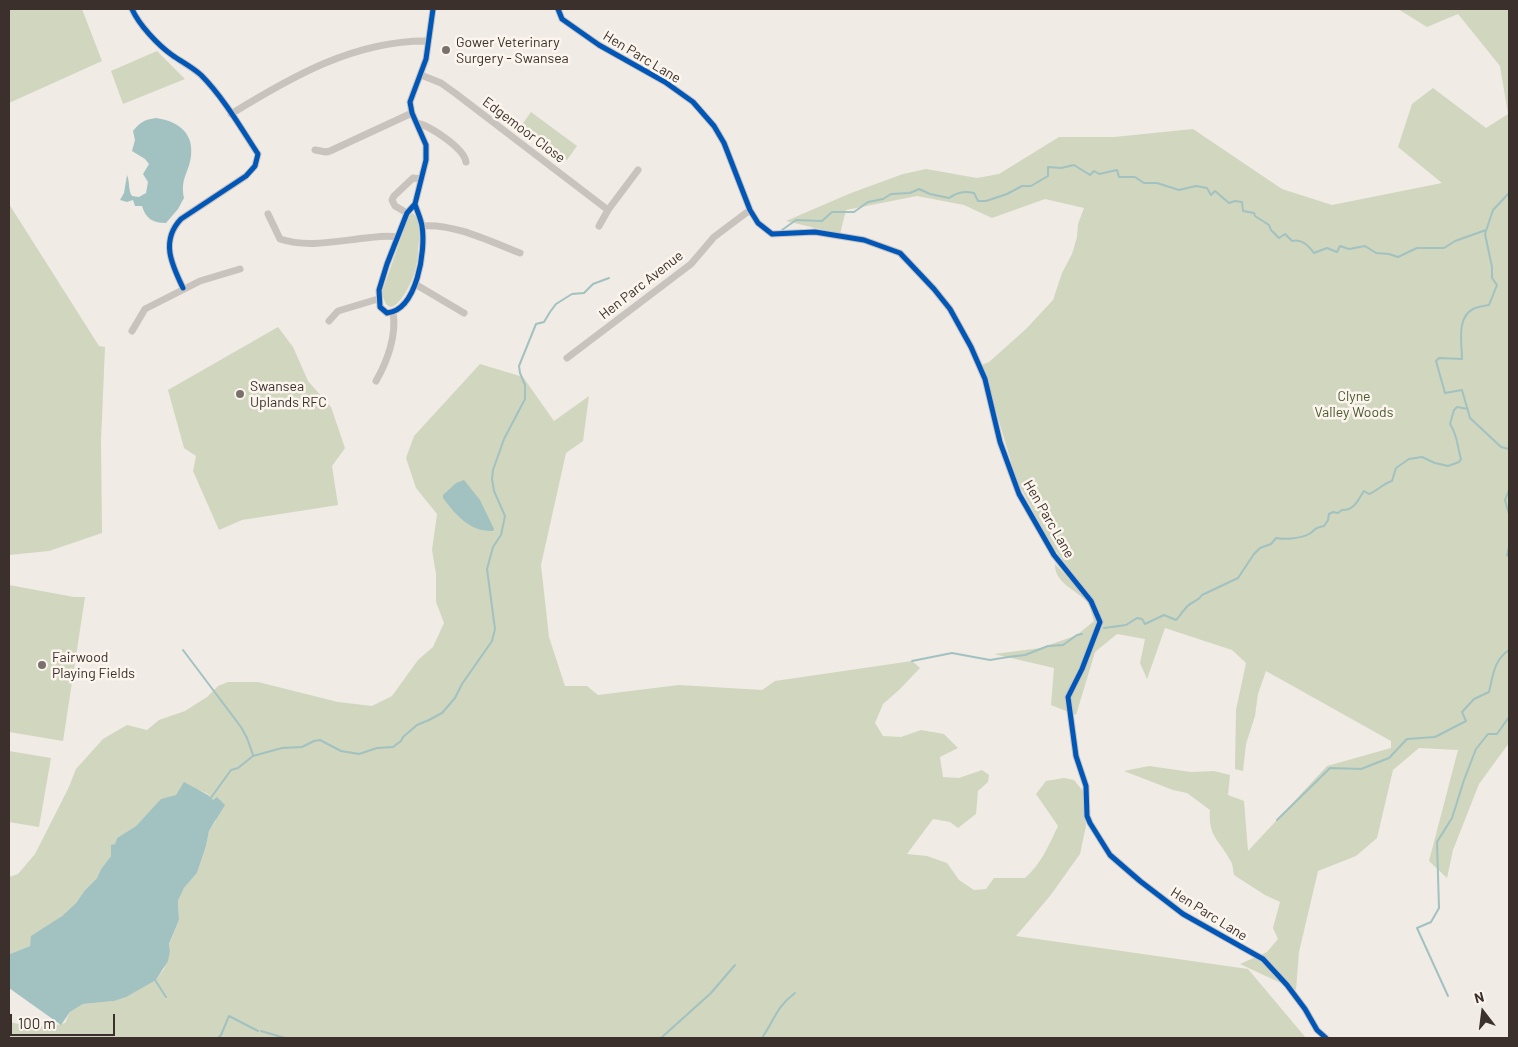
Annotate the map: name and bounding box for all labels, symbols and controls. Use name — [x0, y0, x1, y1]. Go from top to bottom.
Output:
street label: Hen Parc Lane — [600, 27, 684, 87]
place label: Gower Veterinary Surgery - Swansea — [456, 34, 569, 66]
marker: Gower Veterinary Surgery - Swansea — [440, 44, 452, 56]
street label: Edgemoor Close — [479, 93, 569, 167]
street label: Hen Parc Avenue — [596, 247, 686, 323]
place label: Swansea Uplands RFC — [250, 378, 327, 411]
marker: Swansea Uplands RFC — [234, 388, 246, 400]
park label: Clyne Valley Woods — [1315, 388, 1393, 421]
street label: Hen Parc Lane — [1020, 477, 1078, 561]
place label: Fairwood Playing Fields — [52, 649, 135, 682]
marker: Fairwood Playing Fields — [36, 659, 48, 671]
street label: Hen Parc Lane — [1167, 884, 1251, 944]
north arrow — [1458, 987, 1508, 1037]
text: N — [1472, 988, 1486, 1006]
scale bar — [12, 1004, 118, 1036]
text: 100 m — [18, 1014, 56, 1032]

